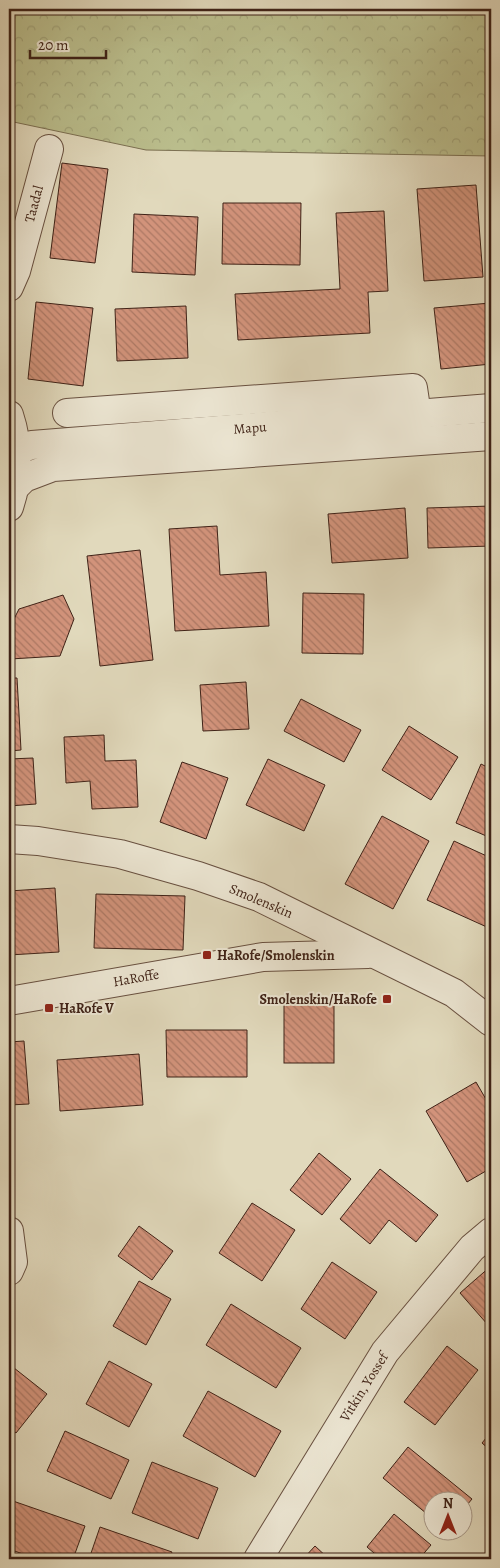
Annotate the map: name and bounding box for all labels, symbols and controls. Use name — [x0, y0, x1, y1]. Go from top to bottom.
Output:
scale bar — [30, 28, 106, 60]
text: 20 m — [38, 35, 69, 55]
street label: Taadal — [20, 183, 48, 225]
street label: Mapu — [233, 417, 268, 439]
street label: Smolenskin — [226, 879, 296, 923]
place label: HaRofe/Smolenskin — [217, 946, 335, 965]
marker: HaRofe/Smolenskin — [201, 949, 213, 961]
street label: HaRoffe — [111, 965, 161, 991]
place label: Smolenskin/HaRofe — [259, 990, 378, 1009]
marker: Smolenskin/HaRofe — [381, 993, 393, 1005]
place label: HaRofe V — [59, 999, 114, 1018]
marker: HaRofe V — [43, 1002, 55, 1014]
street label: Vitkin, Yossef — [335, 1347, 394, 1426]
north arrow — [422, 1490, 472, 1540]
text: N — [443, 1494, 453, 1513]

